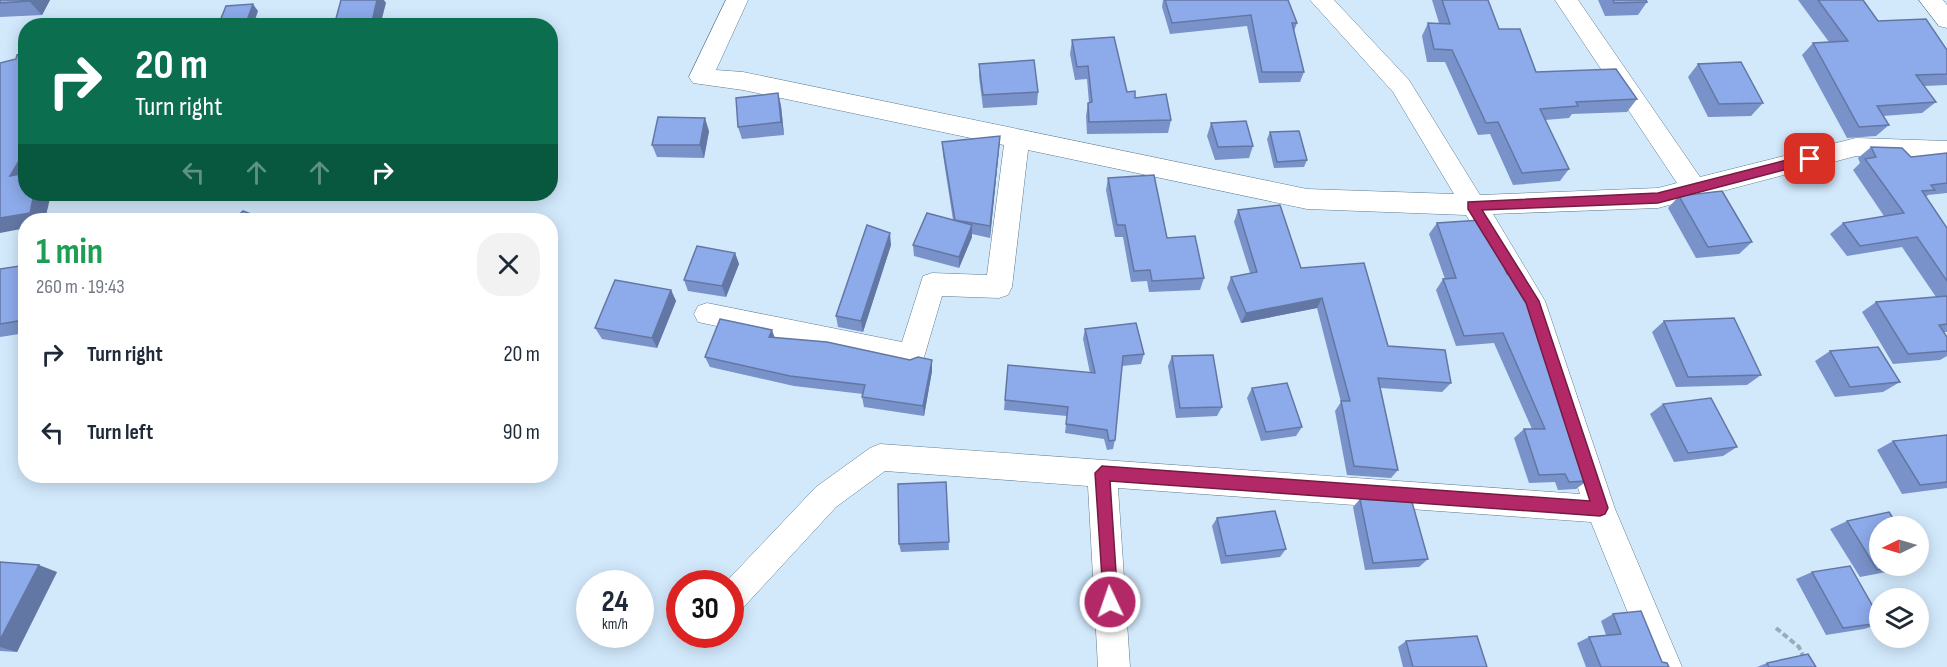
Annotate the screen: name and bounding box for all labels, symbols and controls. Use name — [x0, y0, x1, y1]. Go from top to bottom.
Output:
text: 20 m — [135, 40, 208, 91]
icon: right — [36, 42, 114, 120]
text: Turn right — [135, 91, 222, 123]
pin — [1784, 133, 1835, 184]
icon: arrive — [1793, 142, 1826, 175]
icon: left — [177, 156, 210, 189]
icon: ahead — [240, 156, 273, 189]
icon: ahead — [303, 156, 336, 189]
icon: right — [366, 156, 399, 189]
text: 1 min — [36, 231, 103, 274]
button: close — [477, 233, 540, 296]
text: 260 m · 19:43 — [36, 275, 125, 299]
icon: right — [36, 338, 69, 371]
text: Turn right — [87, 341, 163, 368]
text: 20 m — [504, 341, 540, 368]
icon: left — [36, 416, 69, 449]
text: Turn left — [87, 419, 153, 446]
text: 90 m — [503, 419, 540, 446]
north arrow — [1869, 516, 1929, 576]
map controls — [1869, 516, 1929, 648]
speed limit sign: 30 — [666, 570, 744, 648]
position arrow — [1078, 570, 1142, 634]
text: 24 — [602, 584, 628, 620]
button: layers — [1869, 588, 1929, 648]
text: km/h — [602, 615, 628, 634]

